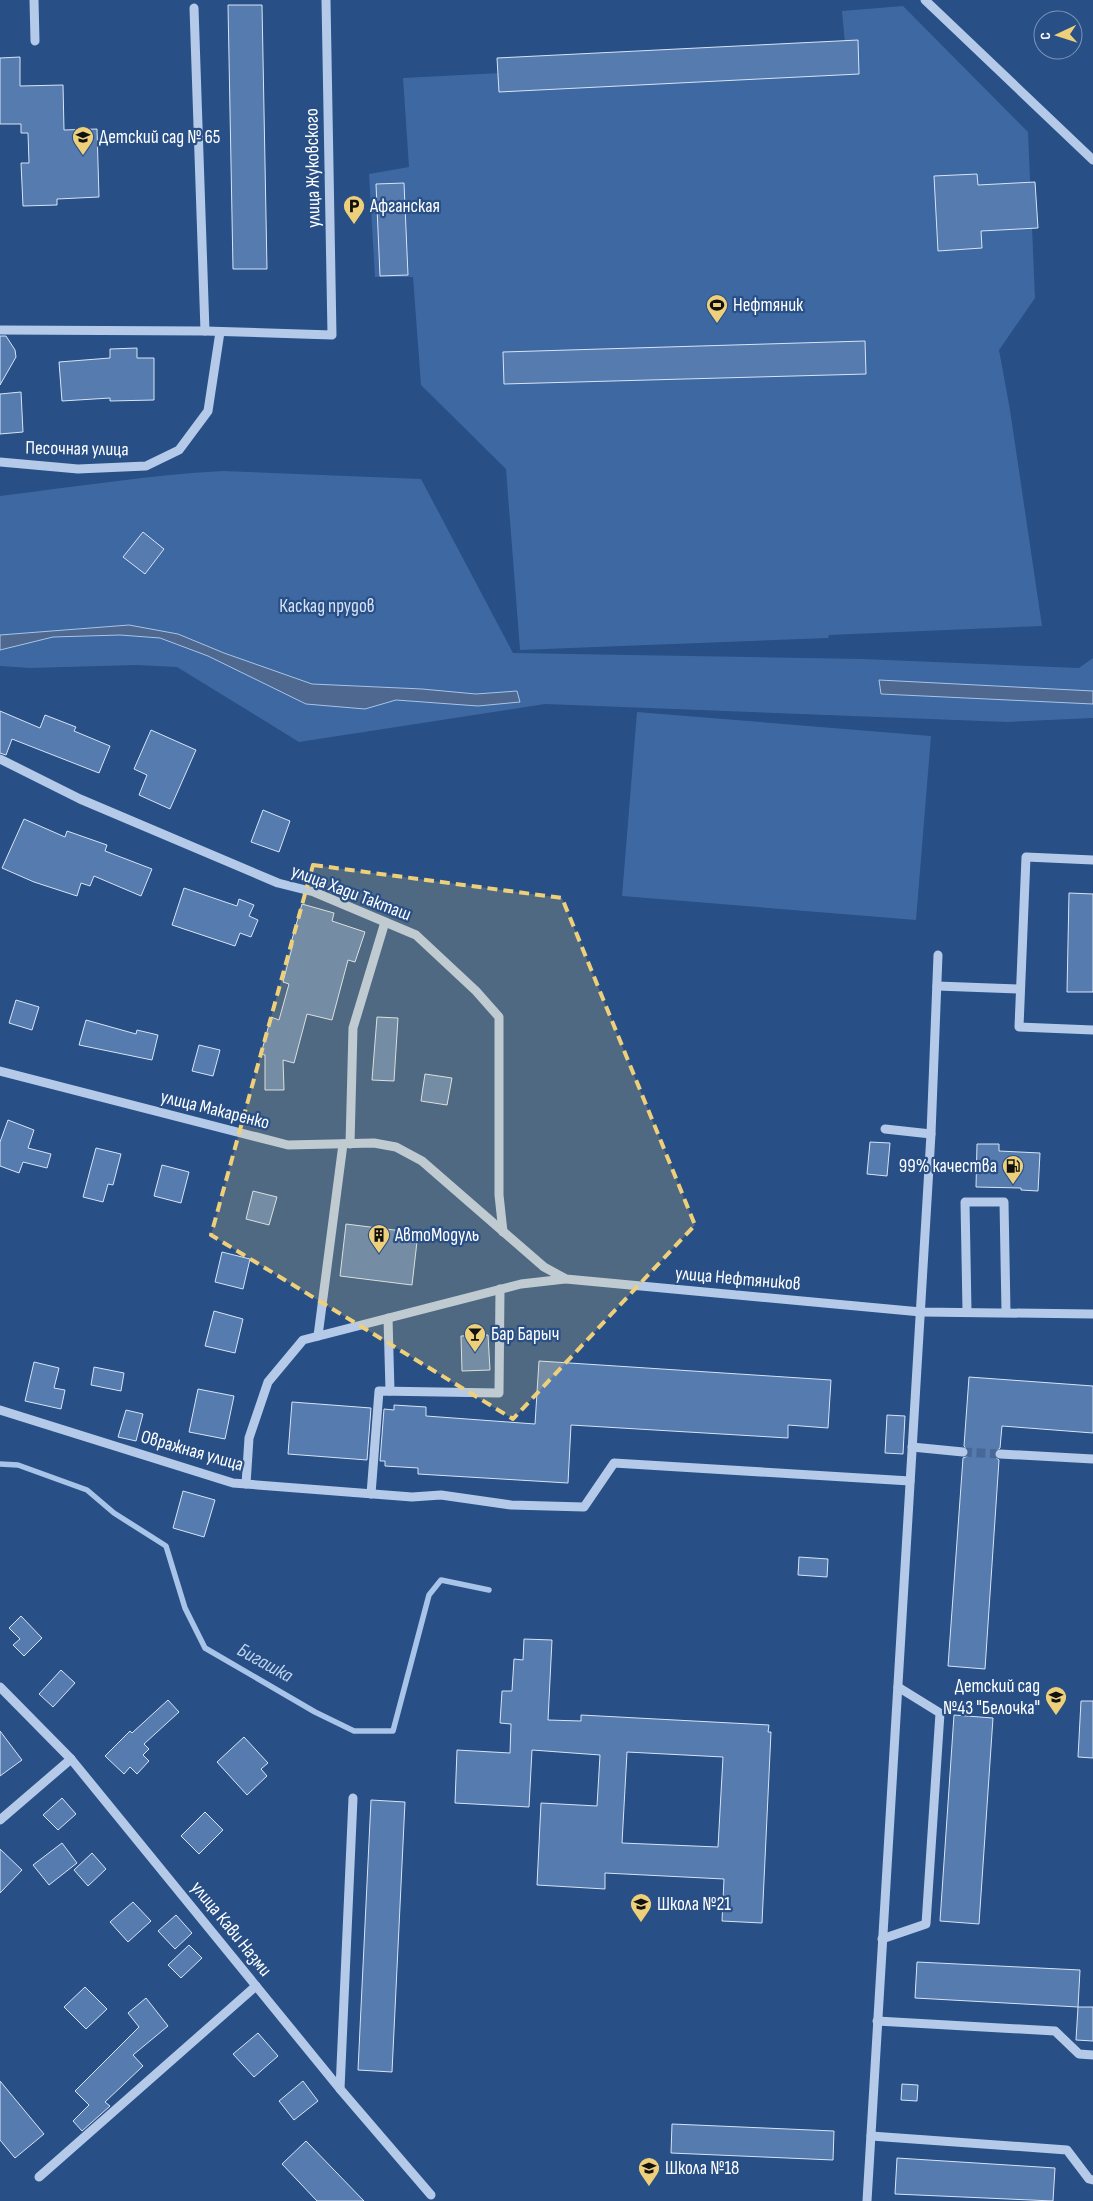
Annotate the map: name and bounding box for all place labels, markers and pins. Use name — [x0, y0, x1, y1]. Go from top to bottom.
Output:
school or university icon: Детский сад № 65 — [71, 125, 95, 156]
place label: Детский сад № 65 — [99, 126, 220, 149]
parking icon: Афганская — [342, 194, 366, 225]
place label: Афганская — [369, 195, 440, 218]
sports icon: Нефтяник — [705, 293, 729, 324]
place label: Нефтяник — [733, 294, 804, 317]
fuel station icon: 99% качества — [1001, 1154, 1025, 1185]
place label: 99% качества — [899, 1155, 997, 1178]
building icon: АвтоМодуль — [367, 1223, 391, 1254]
place label: АвтоМодуль — [394, 1224, 479, 1247]
bar icon: Бар Барыч — [463, 1322, 487, 1353]
place label: Бар Барыч — [491, 1323, 559, 1346]
place label: Детский сад №43 "Белочка" — [943, 1675, 1040, 1720]
school or university icon: Детский сад №43 "Белочка" — [1044, 1685, 1068, 1716]
school or university icon: Школа №21 — [629, 1892, 653, 1923]
place label: Школа №21 — [657, 1893, 731, 1916]
school or university icon: Школа №18 — [637, 2156, 661, 2187]
place label: Школа №18 — [665, 2157, 739, 2180]

